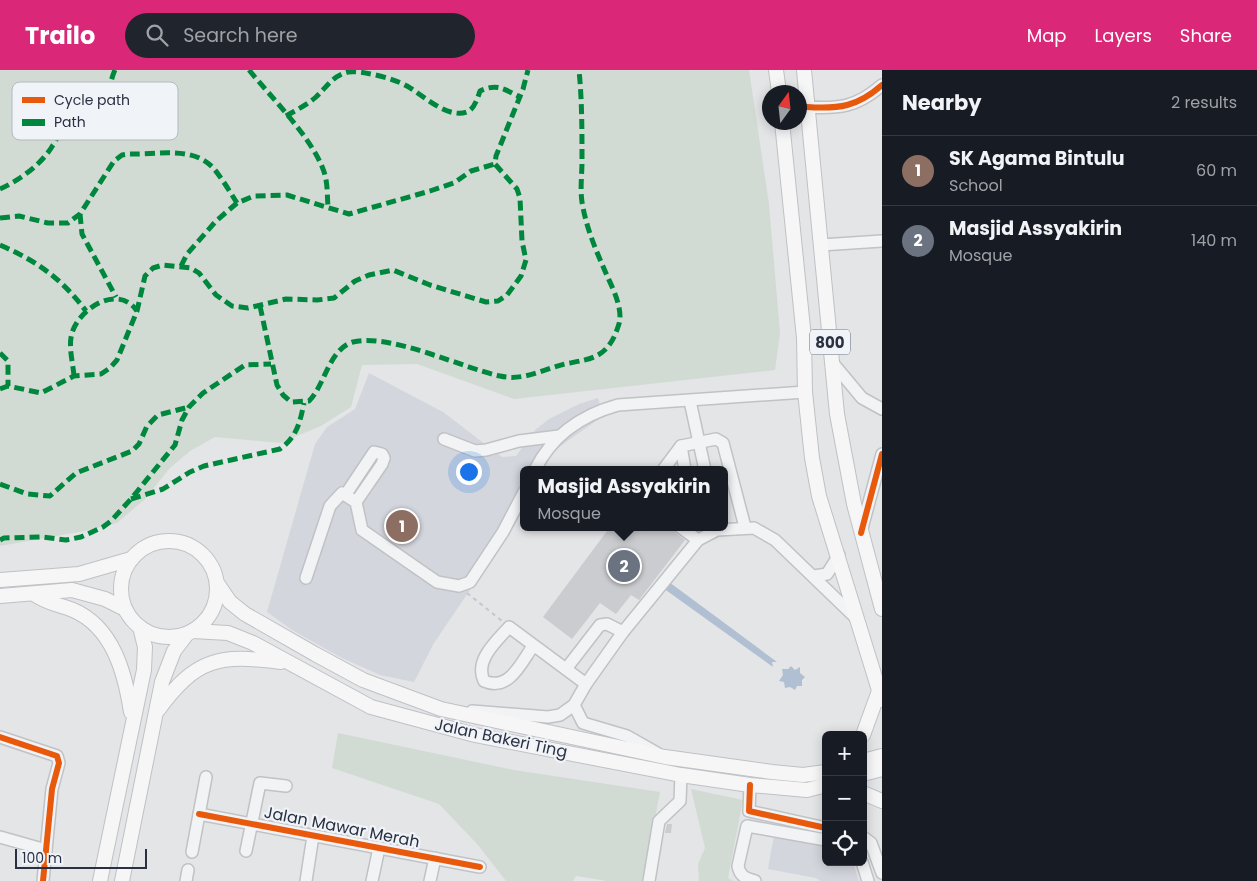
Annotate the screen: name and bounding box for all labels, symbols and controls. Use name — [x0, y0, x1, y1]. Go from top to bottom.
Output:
search box — [125, 13, 475, 58]
text: Trailo — [25, 19, 95, 52]
icon: search — [143, 21, 171, 49]
text: Search here — [183, 22, 298, 49]
text: Map — [1027, 23, 1067, 48]
text: Layers — [1095, 23, 1152, 48]
text: Share — [1180, 23, 1232, 48]
legend — [12, 82, 178, 140]
north arrow — [762, 85, 807, 130]
text: Nearby — [902, 88, 982, 117]
text: Cycle path — [54, 90, 130, 110]
text: 2 results — [1171, 91, 1237, 114]
text: Path — [54, 112, 86, 132]
text: SK Agama Bintulu — [949, 145, 1125, 172]
text: 1 — [915, 159, 921, 182]
text: 60 m — [1196, 159, 1237, 182]
text: School — [949, 174, 1003, 197]
text: Masjid Assyakirin — [949, 215, 1122, 242]
text: 2 — [913, 229, 923, 252]
text: 140 m — [1191, 229, 1237, 252]
text: Mosque — [949, 244, 1012, 267]
road number: 800 — [810, 330, 850, 354]
your location — [456, 459, 482, 485]
popup — [520, 466, 728, 531]
text: Masjid Assyakirin — [537, 473, 711, 500]
text: Mosque — [537, 502, 601, 525]
pin: 1 — [386, 507, 418, 545]
pin: 2 — [608, 547, 640, 585]
street label: Jalan Bakeri Ting — [432, 713, 570, 763]
map controls — [822, 731, 867, 866]
button: + — [822, 731, 867, 776]
button: − — [822, 776, 867, 821]
street label: Jalan Mawar Merah — [262, 801, 422, 853]
button: locate — [822, 821, 867, 866]
scale bar — [15, 846, 148, 869]
text: 100 m — [22, 848, 62, 868]

